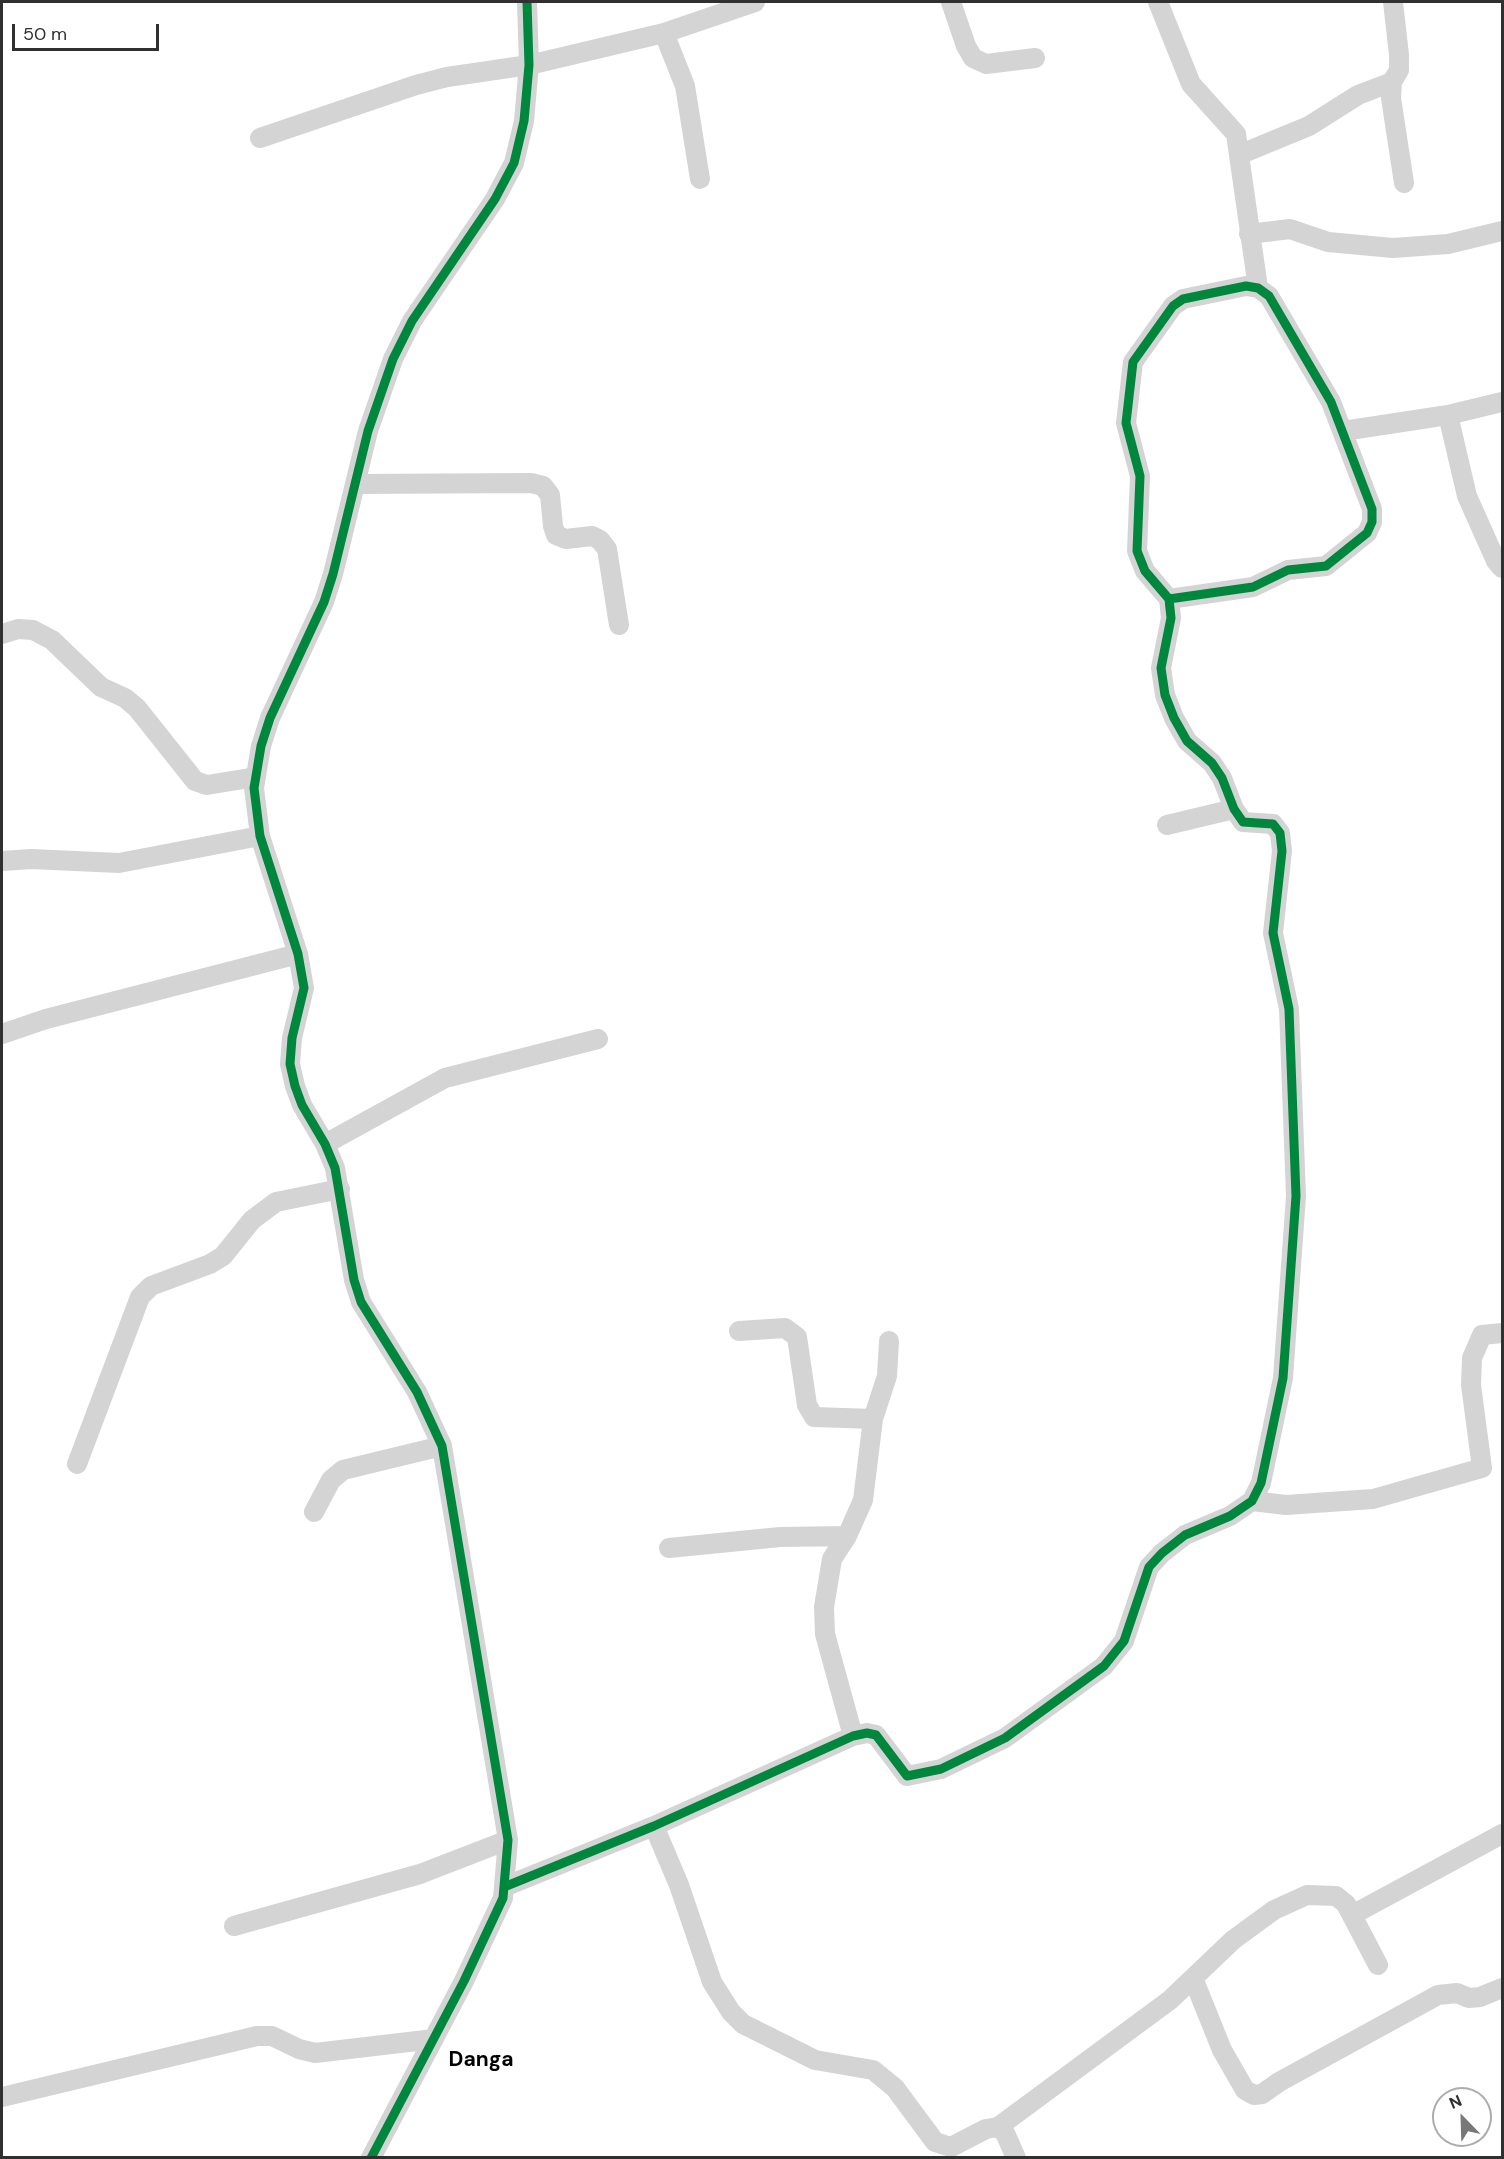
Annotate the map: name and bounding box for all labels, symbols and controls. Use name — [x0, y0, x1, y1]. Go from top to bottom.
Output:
scale bar — [15, 12, 162, 50]
text: 50 m — [23, 22, 67, 46]
district label: Danga — [449, 2047, 513, 2073]
north arrow — [1432, 2087, 1492, 2147]
text: N — [1446, 2090, 1465, 2114]

